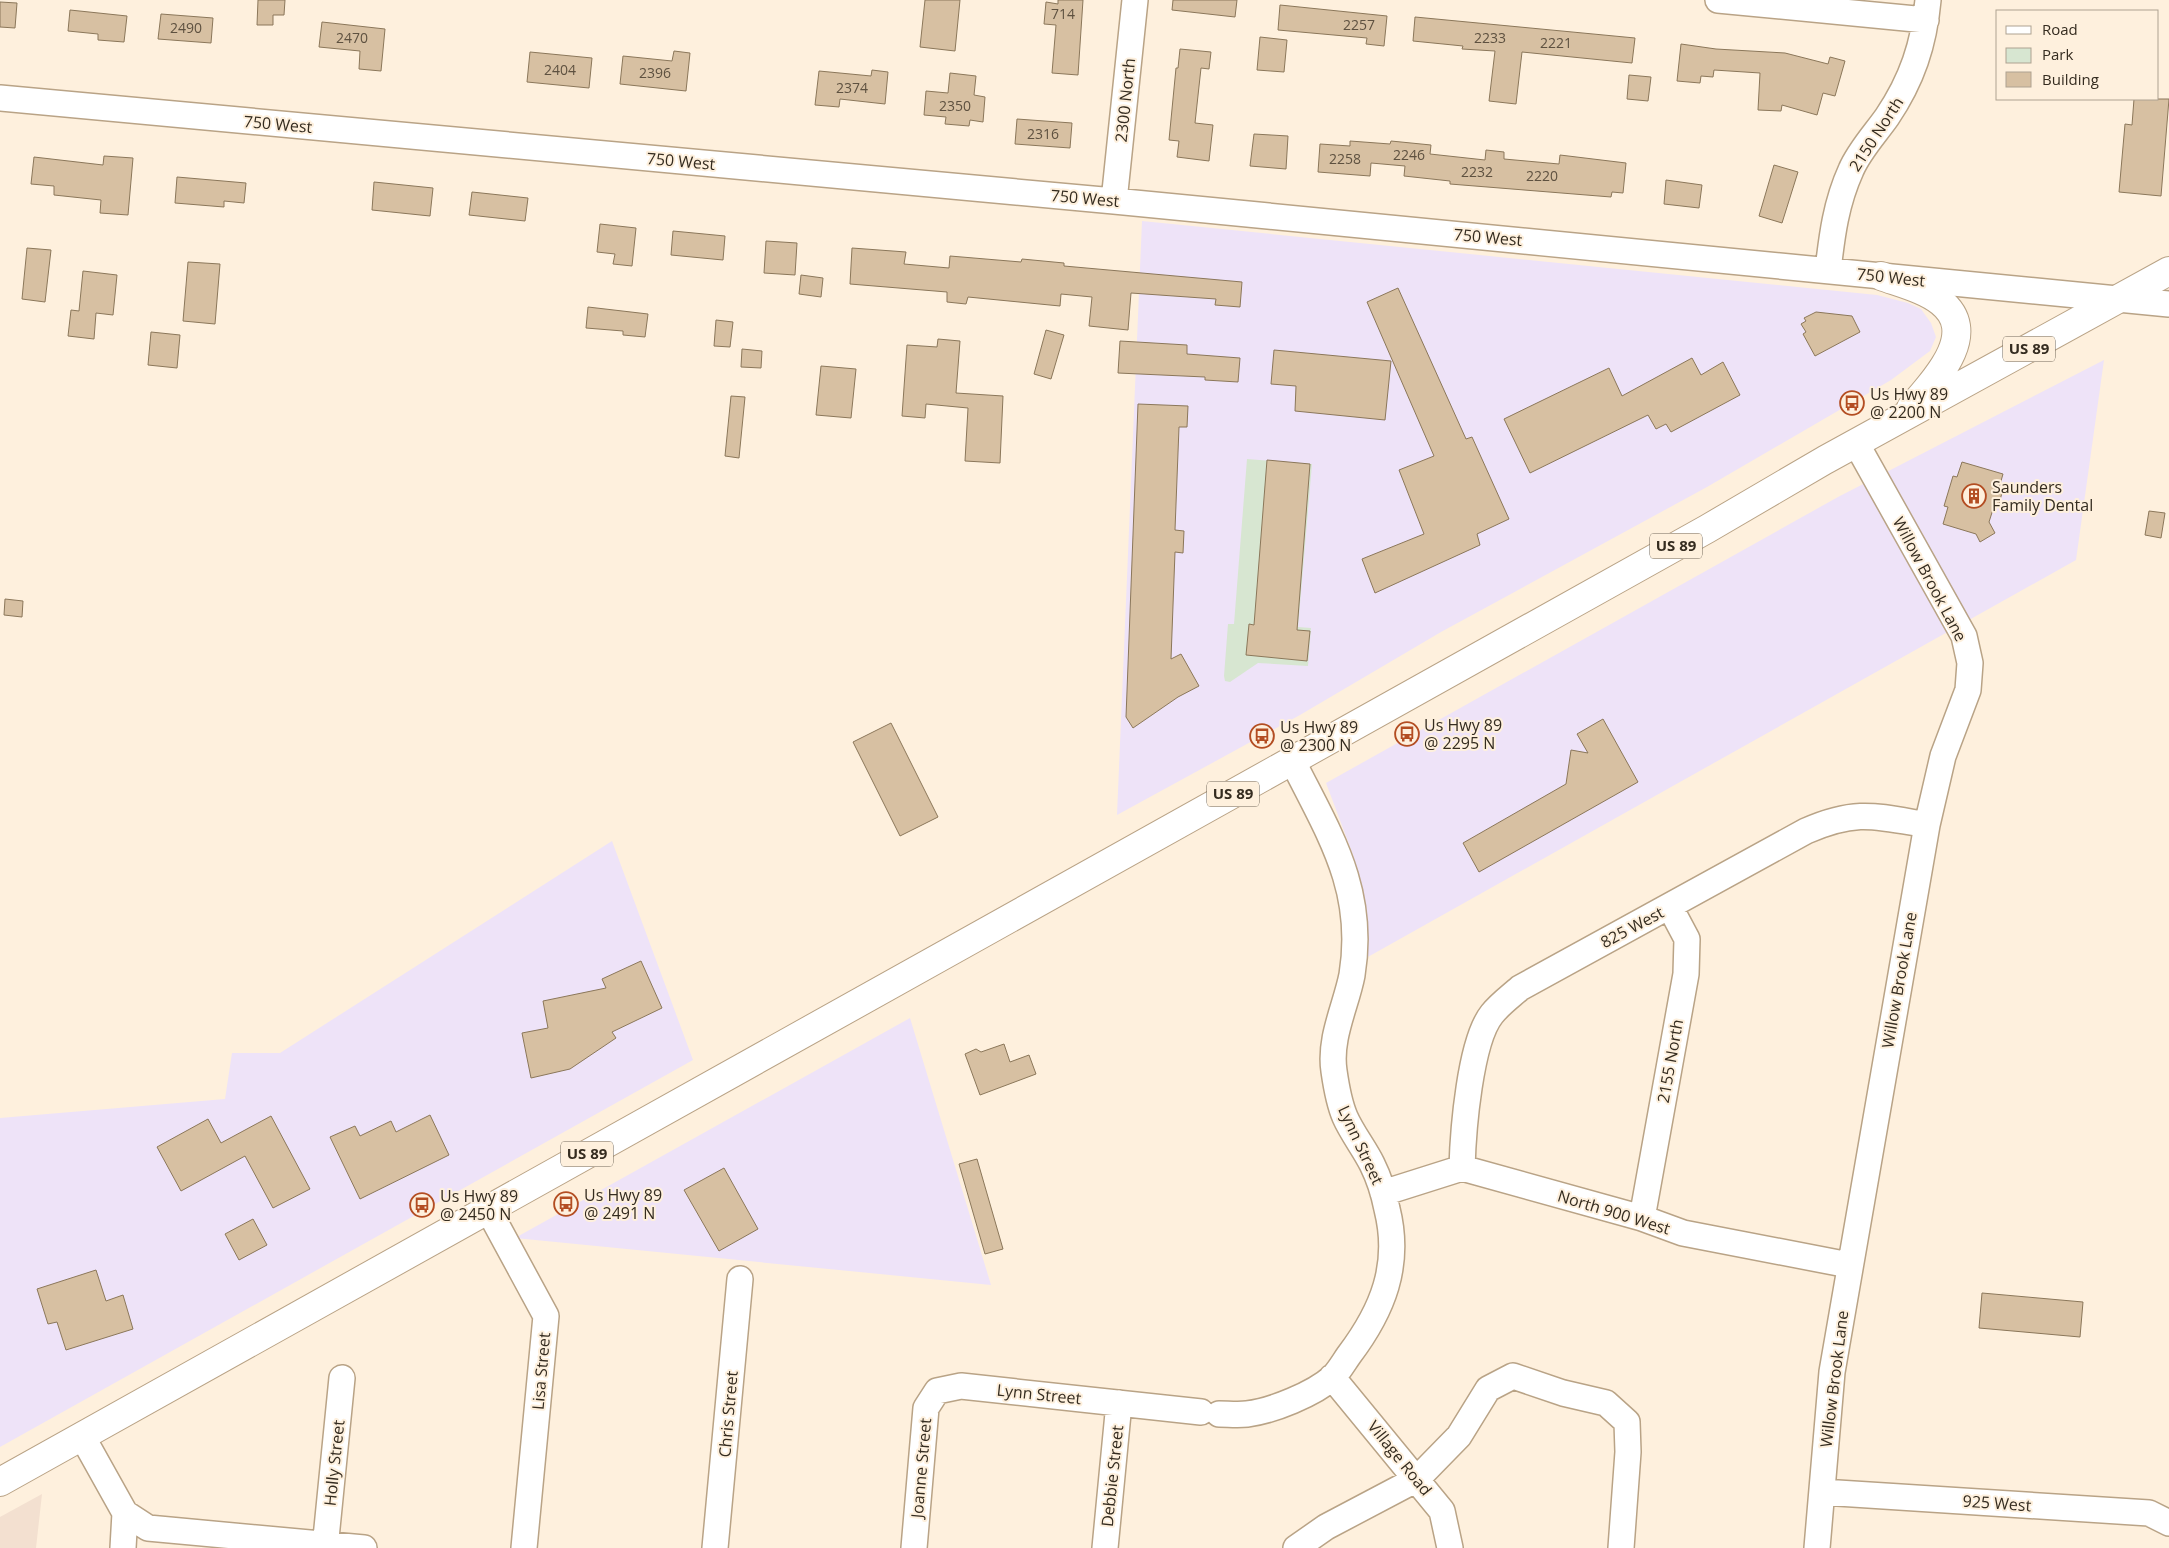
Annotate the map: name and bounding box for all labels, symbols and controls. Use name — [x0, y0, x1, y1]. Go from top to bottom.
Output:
house number: 714 — [1051, 4, 1075, 23]
legend — [1996, 10, 2159, 100]
house number: 2257 — [1343, 15, 1375, 34]
house number: 2490 — [170, 18, 202, 37]
text: Road — [2042, 19, 2078, 39]
house number: 2470 — [336, 28, 368, 47]
house number: 2233 — [1474, 28, 1506, 47]
house number: 2221 — [1540, 33, 1572, 52]
text: Park — [2042, 44, 2073, 64]
street label: 2300 North — [1110, 57, 1140, 143]
house number: 2404 — [544, 60, 576, 79]
house number: 2396 — [639, 63, 671, 82]
text: Building — [2042, 69, 2099, 89]
house number: 2374 — [836, 78, 868, 97]
street label: 2150 North — [1844, 93, 1908, 175]
house number: 2350 — [939, 96, 971, 115]
street label: 750 West — [243, 110, 313, 138]
house number: 2316 — [1027, 124, 1059, 143]
house number: 2246 — [1393, 145, 1425, 164]
street label: 750 West — [646, 147, 716, 175]
house number: 2258 — [1329, 149, 1361, 168]
house number: 2232 — [1461, 162, 1493, 181]
house number: 2220 — [1526, 166, 1558, 185]
street label: 750 West — [1050, 184, 1120, 212]
street label: 750 West — [1453, 223, 1523, 251]
street label: 750 West — [1856, 262, 1927, 292]
road number: US 89 — [2003, 336, 2055, 362]
place label: Us Hwy 89 @ 2200 N — [1870, 383, 1948, 423]
bus stop icon: Us Hwy 89 @ 2200 N — [1839, 390, 1865, 416]
place label: Saunders Family Dental — [1992, 476, 2093, 516]
building icon: Saunders Family Dental — [1961, 483, 1987, 509]
street label: Willow Brook Lane — [1888, 513, 1972, 645]
road number: US 89 — [1650, 534, 1702, 558]
place label: Us Hwy 89 @ 2295 N — [1424, 714, 1502, 754]
place label: Us Hwy 89 @ 2300 N — [1280, 716, 1358, 756]
bus stop icon: Us Hwy 89 @ 2295 N — [1394, 721, 1420, 747]
bus stop icon: Us Hwy 89 @ 2300 N — [1249, 723, 1275, 749]
road number: US 89 — [1207, 782, 1259, 806]
street label: 825 West — [1597, 901, 1668, 953]
street label: Willow Brook Lane — [1876, 910, 1922, 1050]
street label: 2155 North — [1652, 1017, 1688, 1105]
street label: Lynn Street — [1333, 1102, 1389, 1188]
road number: US 89 — [561, 1142, 613, 1166]
place label: Us Hwy 89 @ 2491 N — [584, 1184, 662, 1224]
street label: North 900 West — [1555, 1184, 1673, 1240]
place label: Us Hwy 89 @ 2450 N — [440, 1185, 518, 1225]
bus stop icon: Us Hwy 89 @ 2491 N — [553, 1191, 579, 1217]
bus stop icon: Us Hwy 89 @ 2450 N — [409, 1192, 435, 1218]
street label: Willow Brook Lane — [1815, 1309, 1853, 1449]
street label: Lisa Street — [527, 1331, 555, 1411]
street label: Chris Street — [713, 1369, 743, 1458]
street label: Lynn Street — [996, 1379, 1083, 1409]
street label: Village Road — [1363, 1416, 1437, 1500]
street label: Joanne Street — [905, 1417, 936, 1521]
street label: Holly Street — [319, 1419, 349, 1507]
street label: Debbie Street — [1096, 1424, 1128, 1528]
street label: 925 West — [1962, 1490, 2032, 1516]

